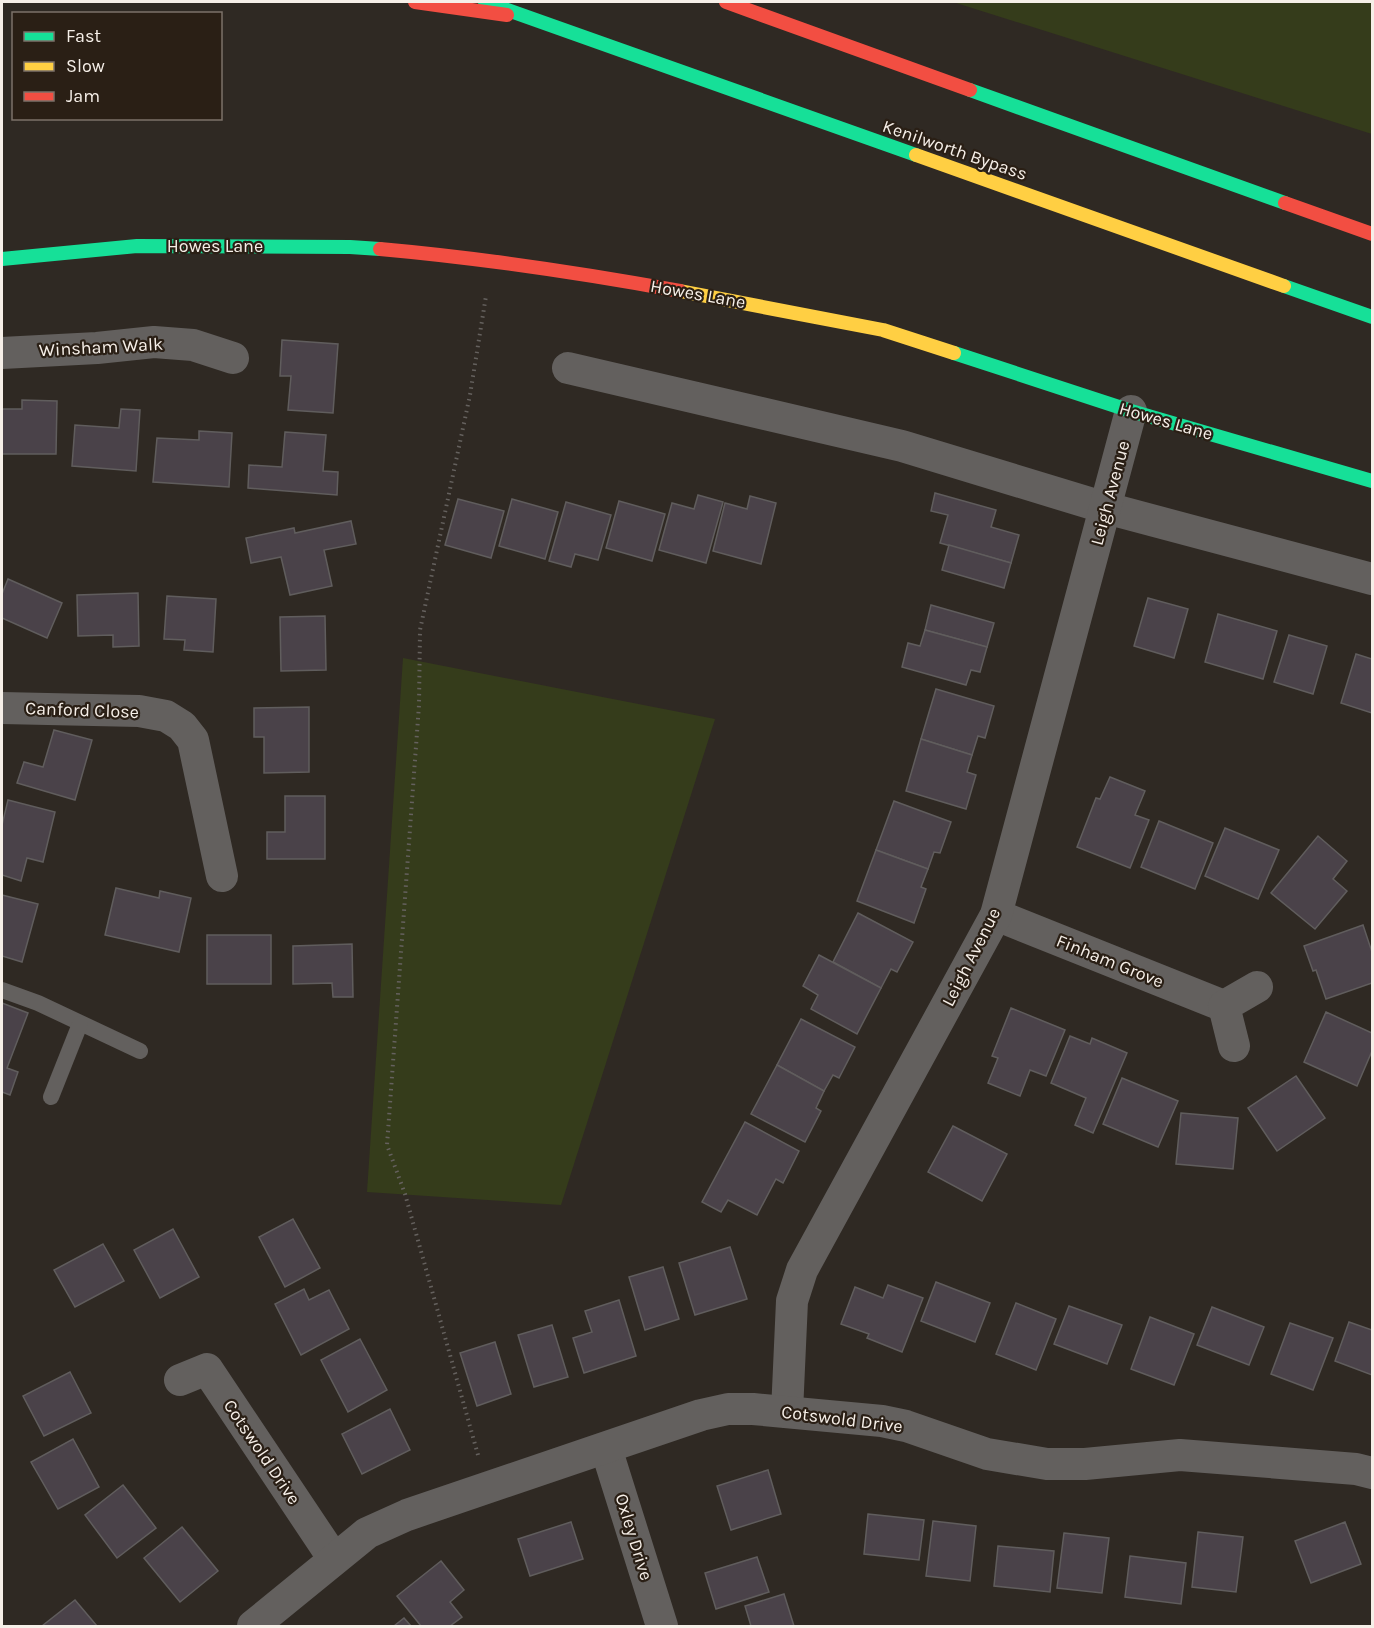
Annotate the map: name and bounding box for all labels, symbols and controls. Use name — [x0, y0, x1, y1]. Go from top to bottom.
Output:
legend — [12, 12, 222, 120]
text: Fast — [66, 25, 101, 47]
text: Slow — [66, 55, 105, 77]
text: Jam — [66, 85, 100, 107]
street label: Kenilworth Bypass — [880, 115, 1030, 185]
street label: Howes Lane — [167, 235, 263, 257]
street label: Howes Lane — [649, 275, 747, 313]
street label: Winsham Walk — [38, 333, 164, 361]
street label: Howes Lane — [1117, 397, 1215, 445]
street label: Leigh Avenue — [1085, 438, 1135, 548]
street label: Canford Close — [25, 697, 139, 723]
street label: Leigh Avenue — [937, 904, 1005, 1010]
street label: Finham Grove — [1053, 929, 1167, 993]
street label: Cotswold Drive — [219, 1395, 305, 1509]
street label: Cotswold Drive — [780, 1401, 904, 1437]
street label: Oxley Drive — [610, 1491, 658, 1583]

